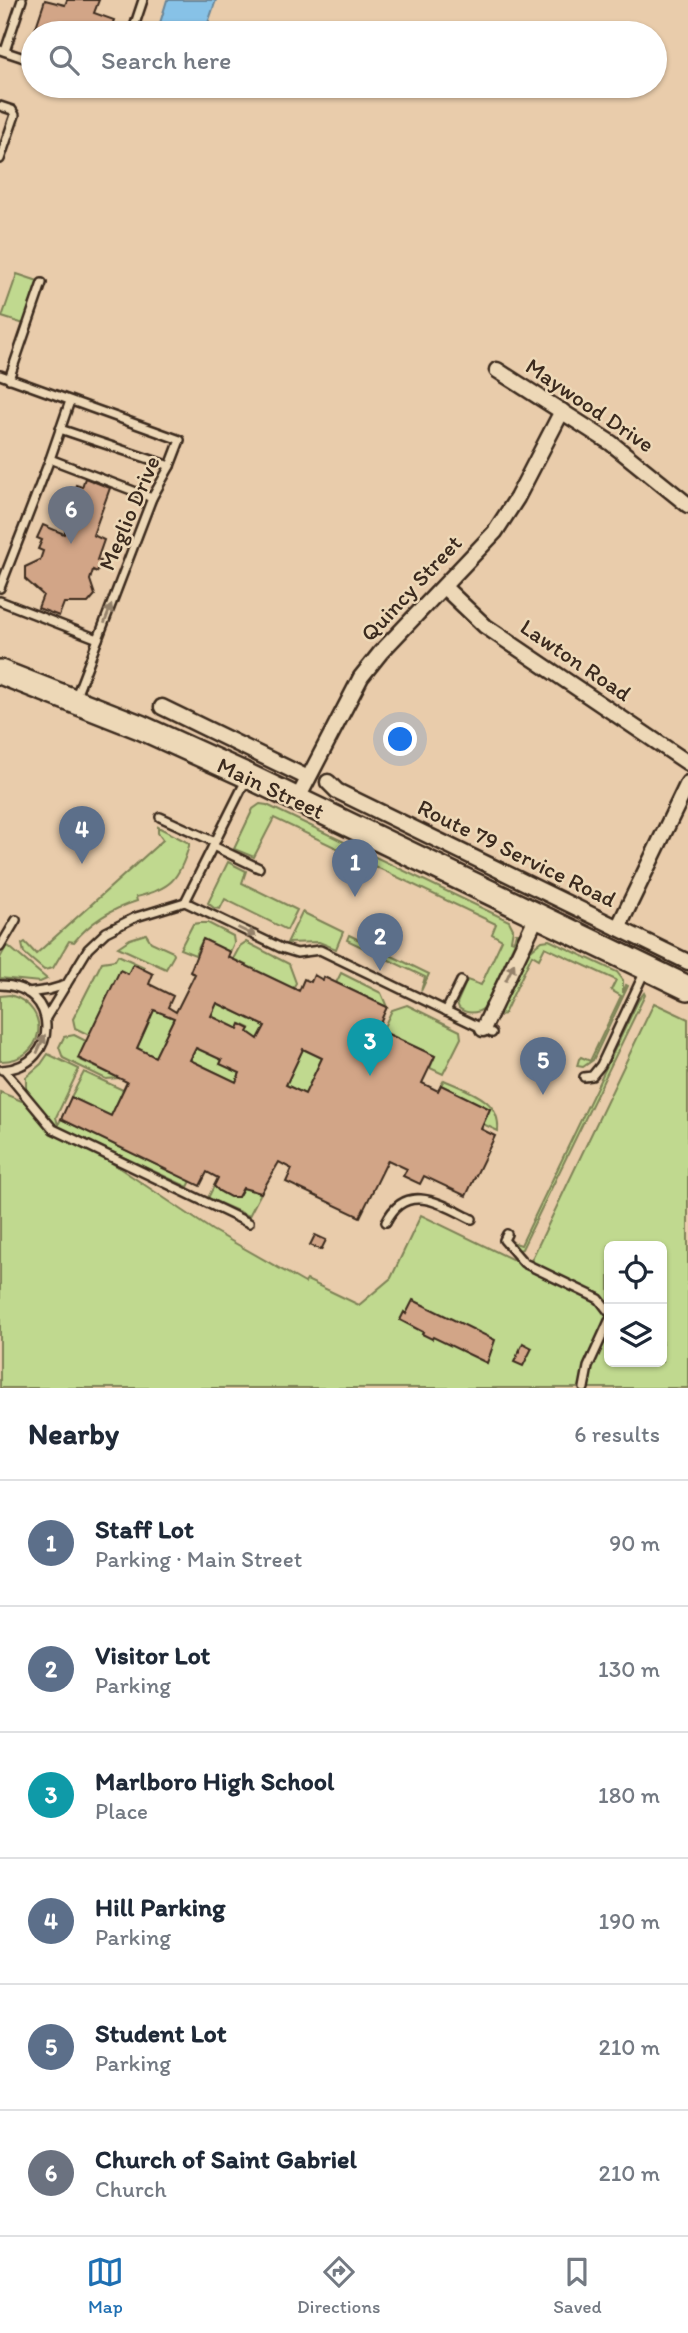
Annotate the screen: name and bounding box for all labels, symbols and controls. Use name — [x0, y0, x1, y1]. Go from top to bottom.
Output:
search box — [21, 21, 667, 98]
icon: search — [45, 41, 83, 79]
text: Search here — [101, 44, 231, 76]
street label: Maywood Drive — [520, 352, 660, 458]
street label: Meglio Drive — [92, 451, 166, 575]
pin: 6 — [48, 486, 94, 544]
street label: Quincy Street — [355, 529, 468, 647]
one-way arrow — [102, 604, 113, 625]
street label: Lawton Road — [515, 613, 637, 708]
your location — [383, 722, 417, 756]
street label: Main Street — [213, 751, 329, 825]
street label: Route 79 Service Road — [413, 793, 621, 913]
pin: 4 — [59, 806, 105, 864]
pin: 1 — [332, 839, 378, 897]
pin: 2 — [357, 913, 403, 971]
one-way arrow — [237, 926, 257, 937]
one-way arrow — [505, 962, 516, 982]
pin: 3 — [347, 1018, 393, 1076]
one-way arrow — [35, 1034, 47, 1054]
pin: 5 — [520, 1037, 566, 1095]
map controls — [604, 1241, 667, 1367]
button: locate — [604, 1241, 667, 1304]
button: layers — [604, 1304, 667, 1367]
text: Nearby — [28, 1415, 119, 1452]
text: 6 results — [574, 1420, 660, 1448]
text: Staff Lot — [95, 1513, 194, 1545]
text: 1 — [46, 1529, 56, 1557]
text: 90 m — [609, 1529, 660, 1557]
text: Parking · Main Street — [95, 1545, 302, 1573]
text: Visitor Lot — [95, 1639, 210, 1671]
text: 2 — [45, 1655, 57, 1683]
text: 130 m — [598, 1655, 660, 1683]
text: Parking — [95, 1671, 171, 1699]
text: Marlboro High School — [95, 1765, 334, 1797]
text: 3 — [45, 1781, 57, 1809]
text: 180 m — [598, 1781, 660, 1809]
text: Place — [95, 1797, 148, 1825]
text: Hill Parking — [95, 1891, 225, 1923]
text: 4 — [44, 1907, 58, 1935]
text: 190 m — [599, 1907, 660, 1935]
text: Parking — [95, 1923, 171, 1951]
text: Student Lot — [95, 2017, 226, 2049]
text: 5 — [45, 2033, 57, 2061]
text: 210 m — [599, 2033, 660, 2061]
text: Parking — [95, 2049, 171, 2077]
text: Church of Saint Gabriel — [95, 2143, 357, 2175]
text: 6 — [45, 2159, 57, 2187]
text: 210 m — [599, 2159, 660, 2187]
text: Church — [95, 2175, 167, 2203]
tab: Map — [86, 2253, 124, 2318]
tab: Directions — [297, 2253, 381, 2318]
tab: Saved — [553, 2253, 602, 2318]

